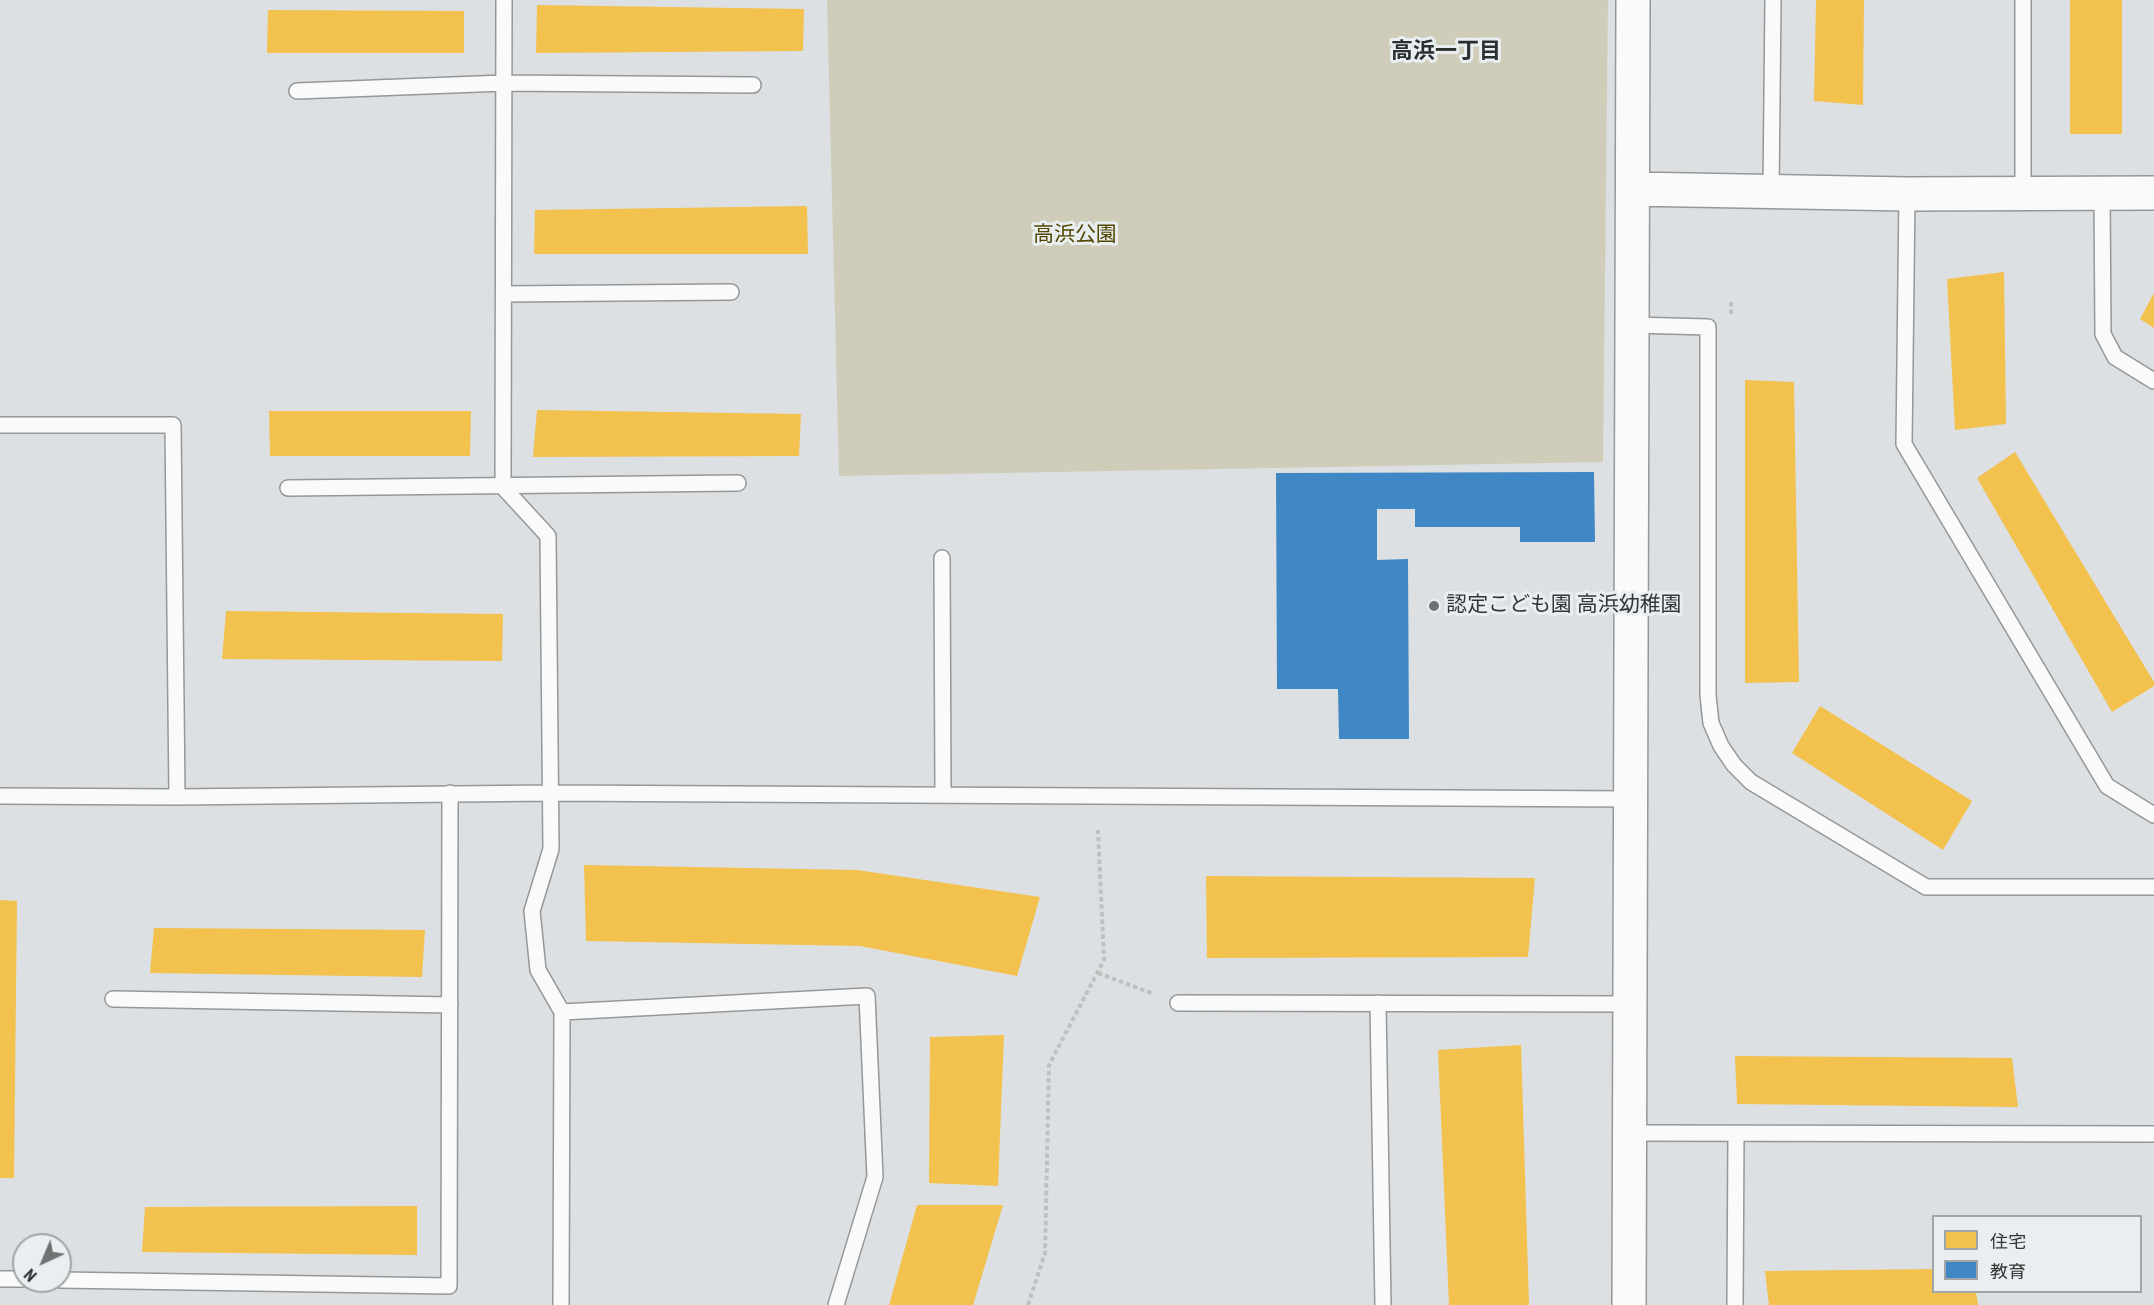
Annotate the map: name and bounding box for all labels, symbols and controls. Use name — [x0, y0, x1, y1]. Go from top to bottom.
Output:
district label: 高浜一丁目 — [1391, 39, 1501, 65]
park label: 高浜公園 — [1033, 223, 1117, 249]
place label: 認定こども園 高浜幼稚園 — [1446, 593, 1682, 619]
marker: 認定こども園 高浜幼稚園 — [1427, 599, 1441, 613]
legend — [1932, 1215, 2142, 1293]
text: 住宅 — [1990, 1231, 2026, 1252]
north arrow — [12, 1233, 72, 1293]
text: 教育 — [1990, 1261, 2026, 1282]
text: N — [20, 1265, 41, 1285]

